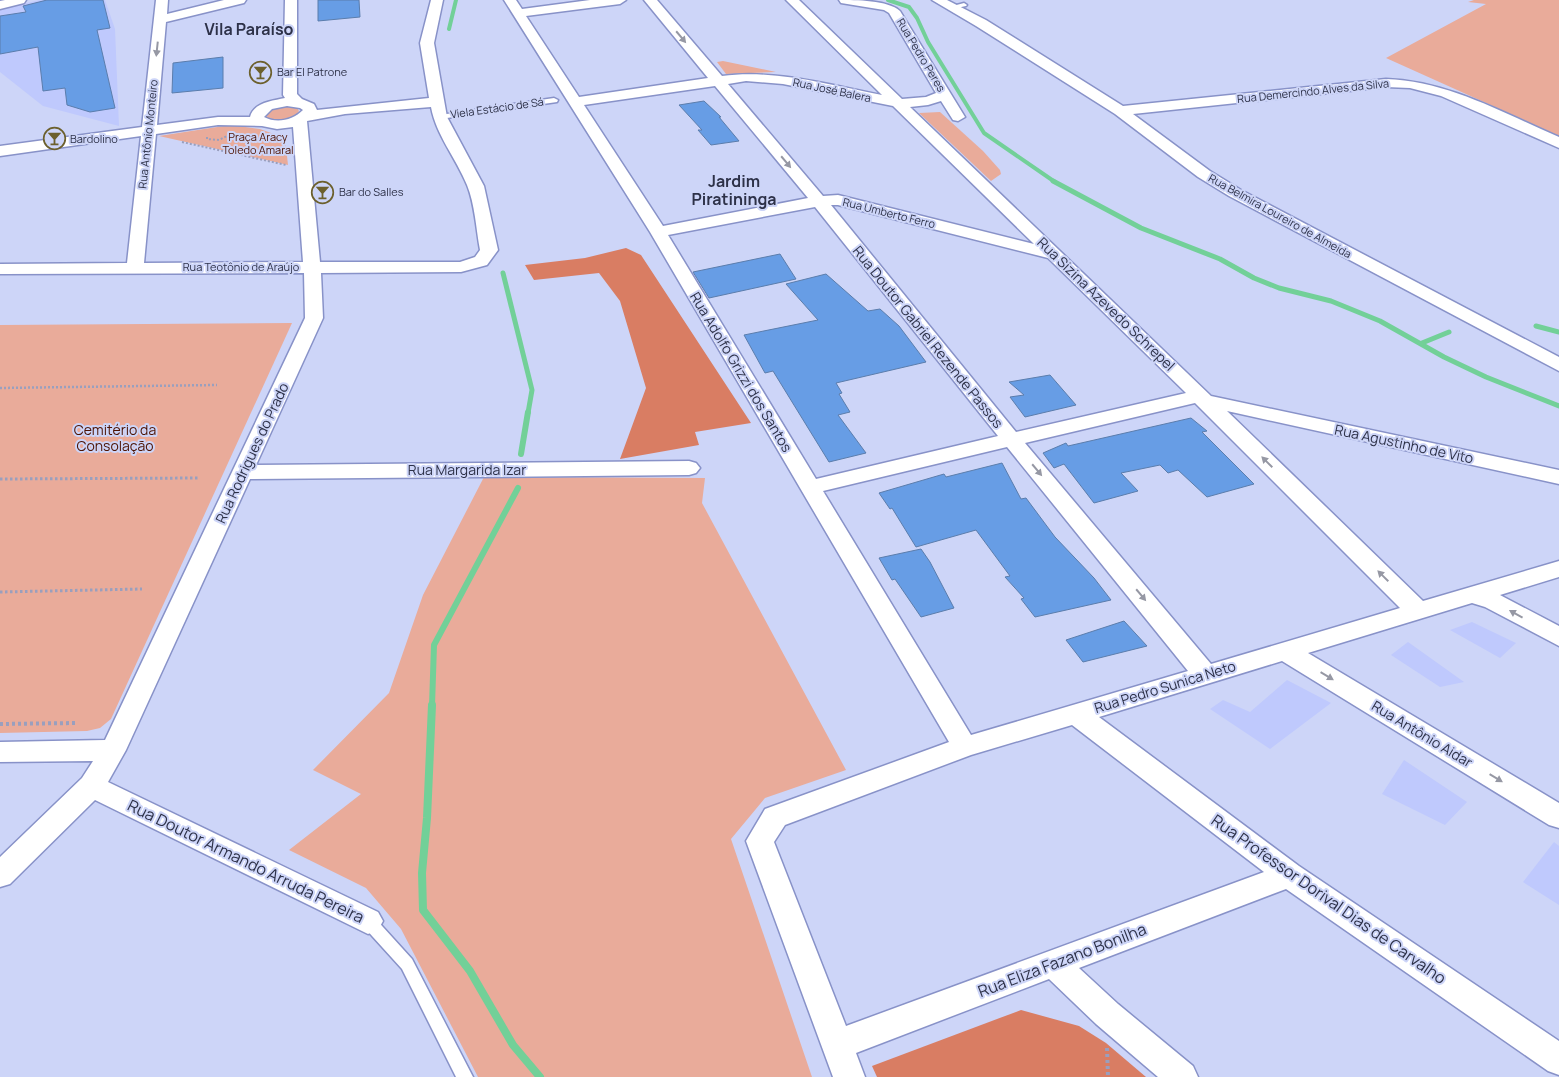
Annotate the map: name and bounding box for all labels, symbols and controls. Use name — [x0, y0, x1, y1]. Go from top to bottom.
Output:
street label: Rua Pedro Peres — [894, 15, 949, 94]
district label: Vila Paraíso — [205, 18, 294, 40]
one-way arrow — [675, 31, 687, 43]
one-way arrow — [153, 41, 161, 57]
bar icon: Bar El Patrone — [249, 60, 273, 84]
place label: Bar El Patrone — [277, 64, 348, 79]
street label: Rua José Balera — [792, 74, 873, 105]
street label: Rua Demercindo Alves da Silva — [1236, 75, 1390, 106]
street label: Rua Antônio Monteiro — [134, 78, 161, 189]
street label: Viela Estácio de Sá — [449, 94, 545, 121]
bar icon: Bardolino — [42, 127, 66, 151]
park label: Praça Aracy Toledo Amaral — [222, 129, 294, 157]
place label: Bardolino — [70, 131, 118, 146]
one-way arrow — [780, 155, 791, 168]
district label: Jardim Piratininga — [691, 170, 777, 210]
street label: Rua Belmira Loureiro de Almeida — [1206, 170, 1354, 261]
bar icon: Bar do Salles — [311, 180, 335, 204]
place label: Bar do Salles — [339, 184, 404, 199]
street label: Rua Umberto Ferro — [841, 194, 937, 231]
street label: Rua Sizina Azevedo Schrepel — [1033, 233, 1179, 375]
street label: Rua Doutor Gabriel Rezende Passos — [849, 242, 1008, 432]
street label: Rua Teotônio de Araújo — [183, 259, 300, 274]
street label: Rua Adolfo Grizzi dos Santos — [686, 288, 797, 455]
street label: Rua Rodrigues do Prado — [211, 379, 293, 526]
park label: Cemitério da Consolação — [74, 420, 156, 455]
street label: Rua Agustinho de Vito — [1333, 420, 1475, 468]
one-way arrow — [1261, 456, 1273, 468]
street label: Rua Margarida Izar — [408, 460, 526, 479]
one-way arrow — [1031, 464, 1042, 477]
one-way arrow — [1377, 571, 1389, 583]
one-way arrow — [1135, 589, 1146, 601]
one-way arrow — [1509, 610, 1523, 618]
street label: Rua Pedro Sunica Neto — [1092, 656, 1238, 717]
one-way arrow — [1320, 671, 1333, 681]
street label: Rua Antônio Aidar — [1368, 696, 1476, 771]
one-way arrow — [1489, 774, 1502, 783]
street label: Rua Doutor Armando Arruda Pereira — [124, 794, 368, 928]
street label: Rua Professor Dorival Dias de Carvalho — [1207, 809, 1451, 989]
street label: Rua Eliza Fazano Bonilha — [975, 918, 1149, 1002]

